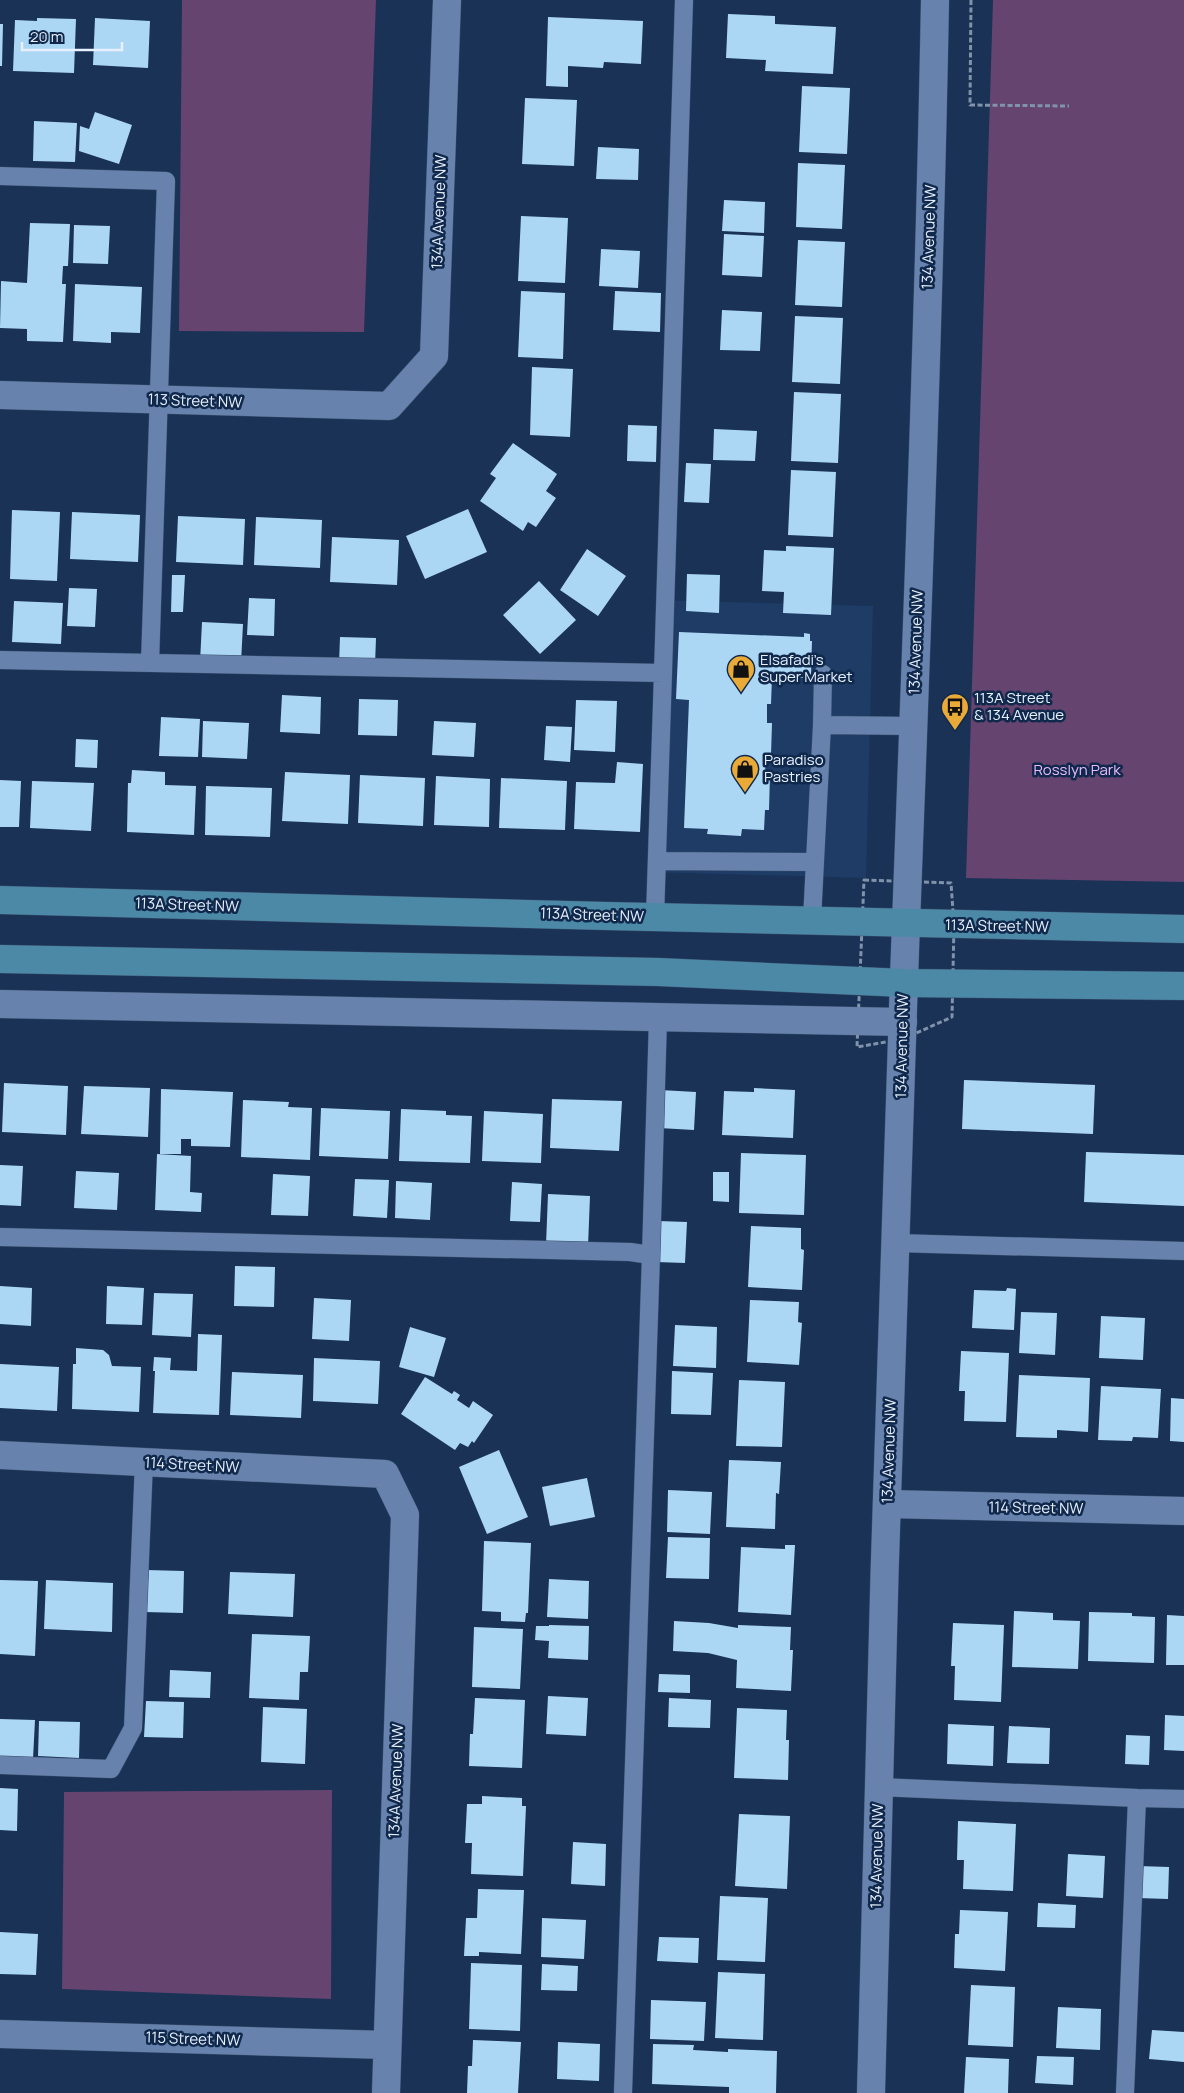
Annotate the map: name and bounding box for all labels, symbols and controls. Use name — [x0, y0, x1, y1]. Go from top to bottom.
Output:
scale bar — [22, 20, 122, 52]
text: 20 m — [30, 26, 63, 47]
street label: 134A Avenue NW — [426, 155, 451, 269]
street label: 134 Avenue NW — [916, 184, 941, 290]
street label: 113 Street NW — [148, 388, 243, 413]
street label: 134 Avenue NW — [903, 589, 928, 695]
place label: Elsafadi’s Super Market — [760, 649, 853, 687]
shop icon: Elsafadi’s Super Market — [726, 654, 756, 693]
place label: 113A Street & 134 Avenue — [974, 687, 1064, 725]
bus stop icon: 113A Street & 134 Avenue — [940, 692, 970, 731]
place label: Paradiso Pastries — [764, 749, 824, 787]
shop icon: Paradiso Pastries — [730, 754, 760, 793]
park label: Rosslyn Park — [1033, 759, 1121, 780]
street label: 113A Street NW — [135, 892, 239, 917]
street label: 113A Street NW — [540, 902, 644, 927]
street label: 113A Street NW — [945, 914, 1049, 937]
street label: 134 Avenue NW — [890, 993, 913, 1098]
street label: 134 Avenue NW — [876, 1398, 901, 1504]
street label: 114 Street NW — [144, 1452, 240, 1477]
street label: 114 Street NW — [988, 1496, 1084, 1519]
street label: 134A Avenue NW — [383, 1724, 408, 1838]
street label: 134 Avenue NW — [865, 1803, 888, 1908]
street label: 115 Street NW — [145, 2026, 241, 2051]

